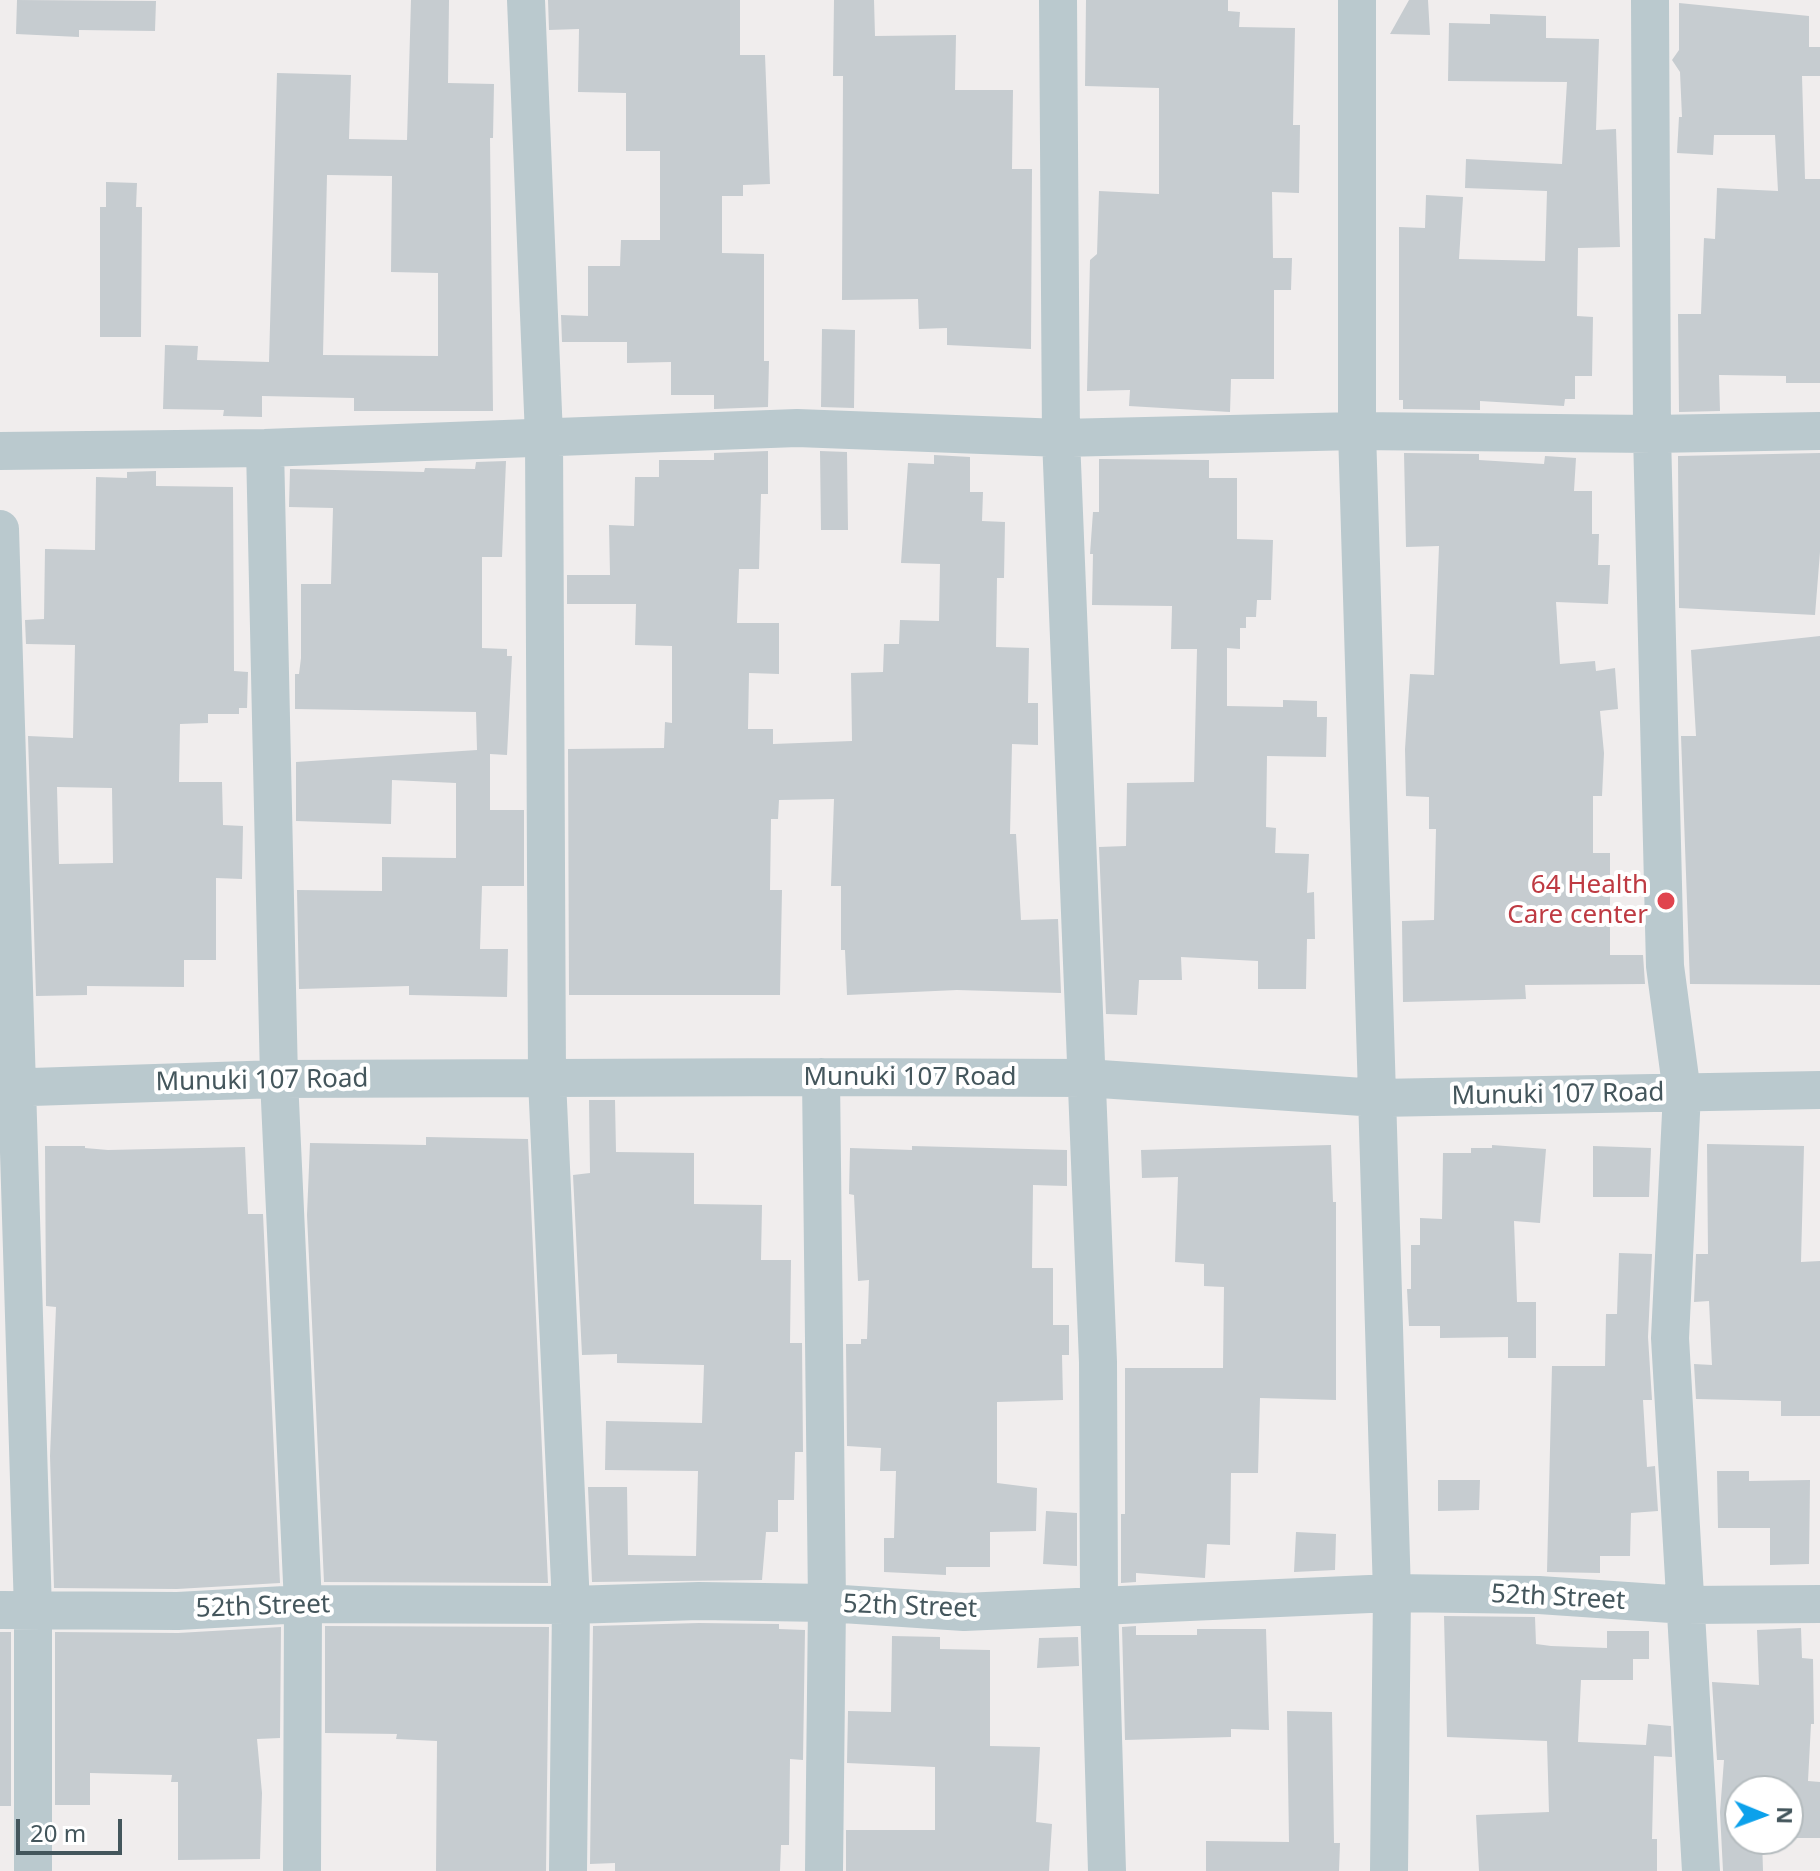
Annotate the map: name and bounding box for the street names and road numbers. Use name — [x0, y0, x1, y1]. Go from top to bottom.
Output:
street label: Munuki 107 Road — [804, 1062, 1016, 1094]
street label: Munuki 107 Road — [155, 1064, 369, 1098]
street label: Munuki 107 Road — [1451, 1078, 1665, 1112]
street label: 52th Street — [1490, 1579, 1626, 1617]
street label: 52th Street — [195, 1589, 331, 1625]
street label: 52th Street — [842, 1589, 978, 1625]

